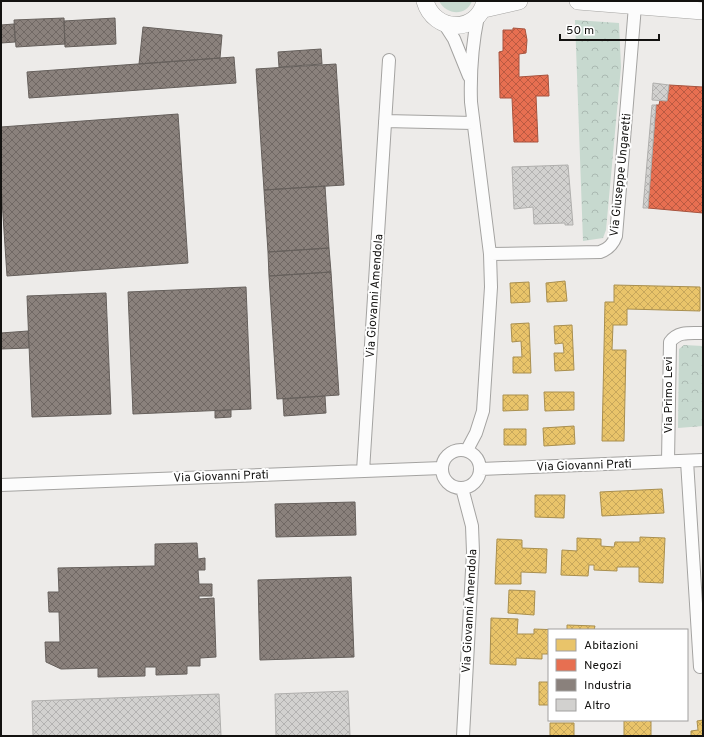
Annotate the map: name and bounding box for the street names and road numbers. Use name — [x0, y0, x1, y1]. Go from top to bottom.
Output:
street label: Via Giuseppe Ungaretti — [607, 113, 635, 238]
street label: Via Giovanni Amendola — [363, 234, 387, 359]
street label: Via Primo Levi — [661, 356, 677, 434]
street label: Via Giovanni Prati — [536, 456, 632, 476]
street label: Via Giovanni Prati — [173, 467, 269, 487]
street label: Via Giovanni Amendola — [459, 549, 481, 674]

